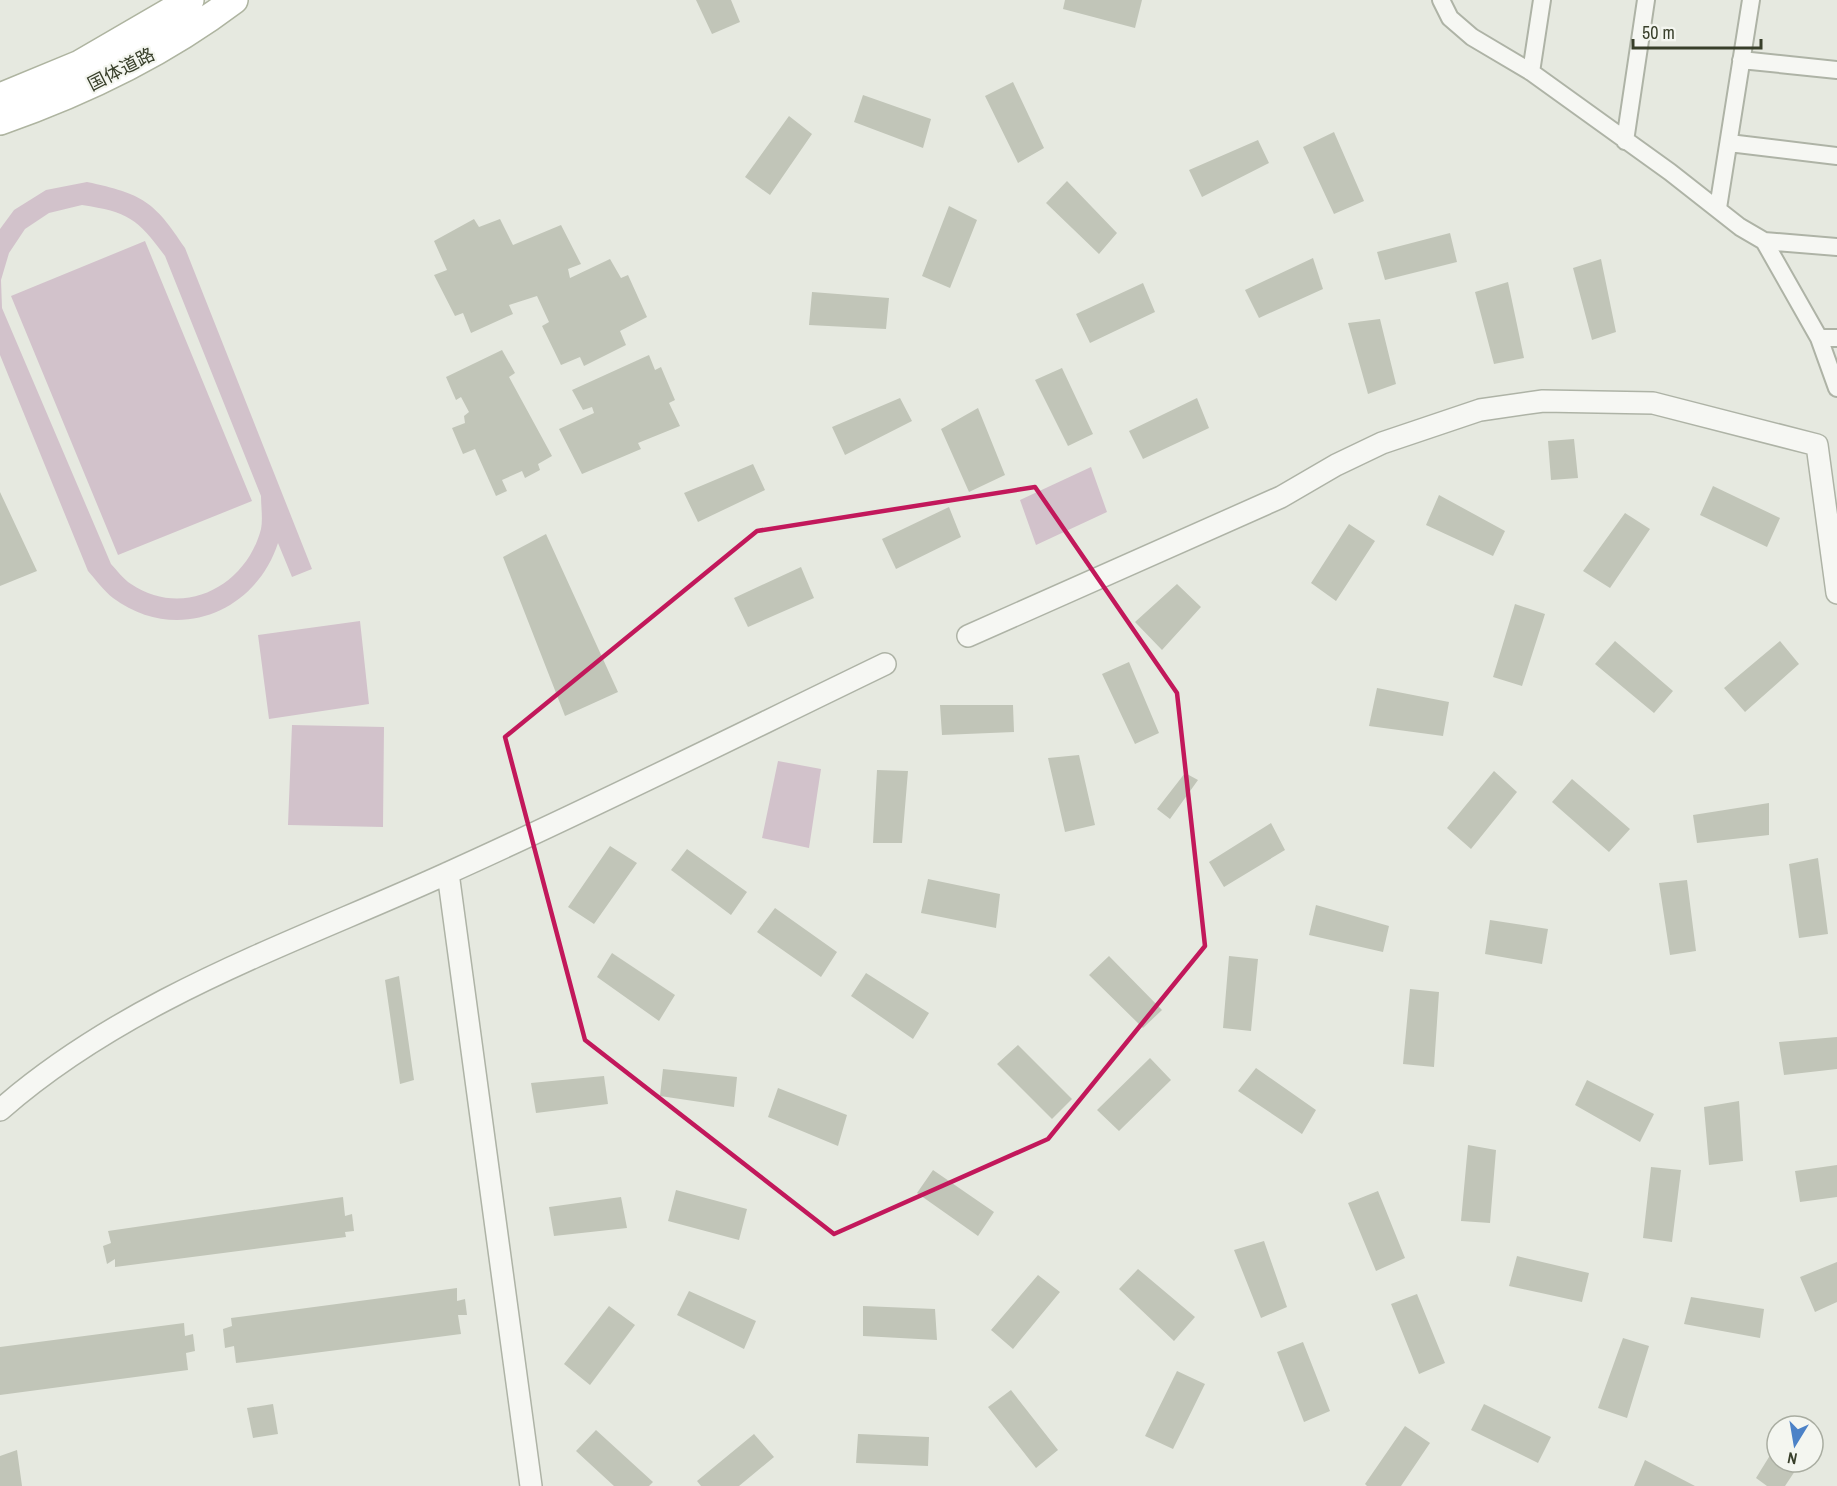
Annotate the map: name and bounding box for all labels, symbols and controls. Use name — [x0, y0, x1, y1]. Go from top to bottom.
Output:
scale bar — [1633, 12, 1760, 50]
text: 50 m — [1642, 20, 1675, 45]
street label: 国体道路 — [83, 42, 159, 96]
north arrow — [1765, 1414, 1825, 1474]
text: N — [1785, 1447, 1799, 1470]

